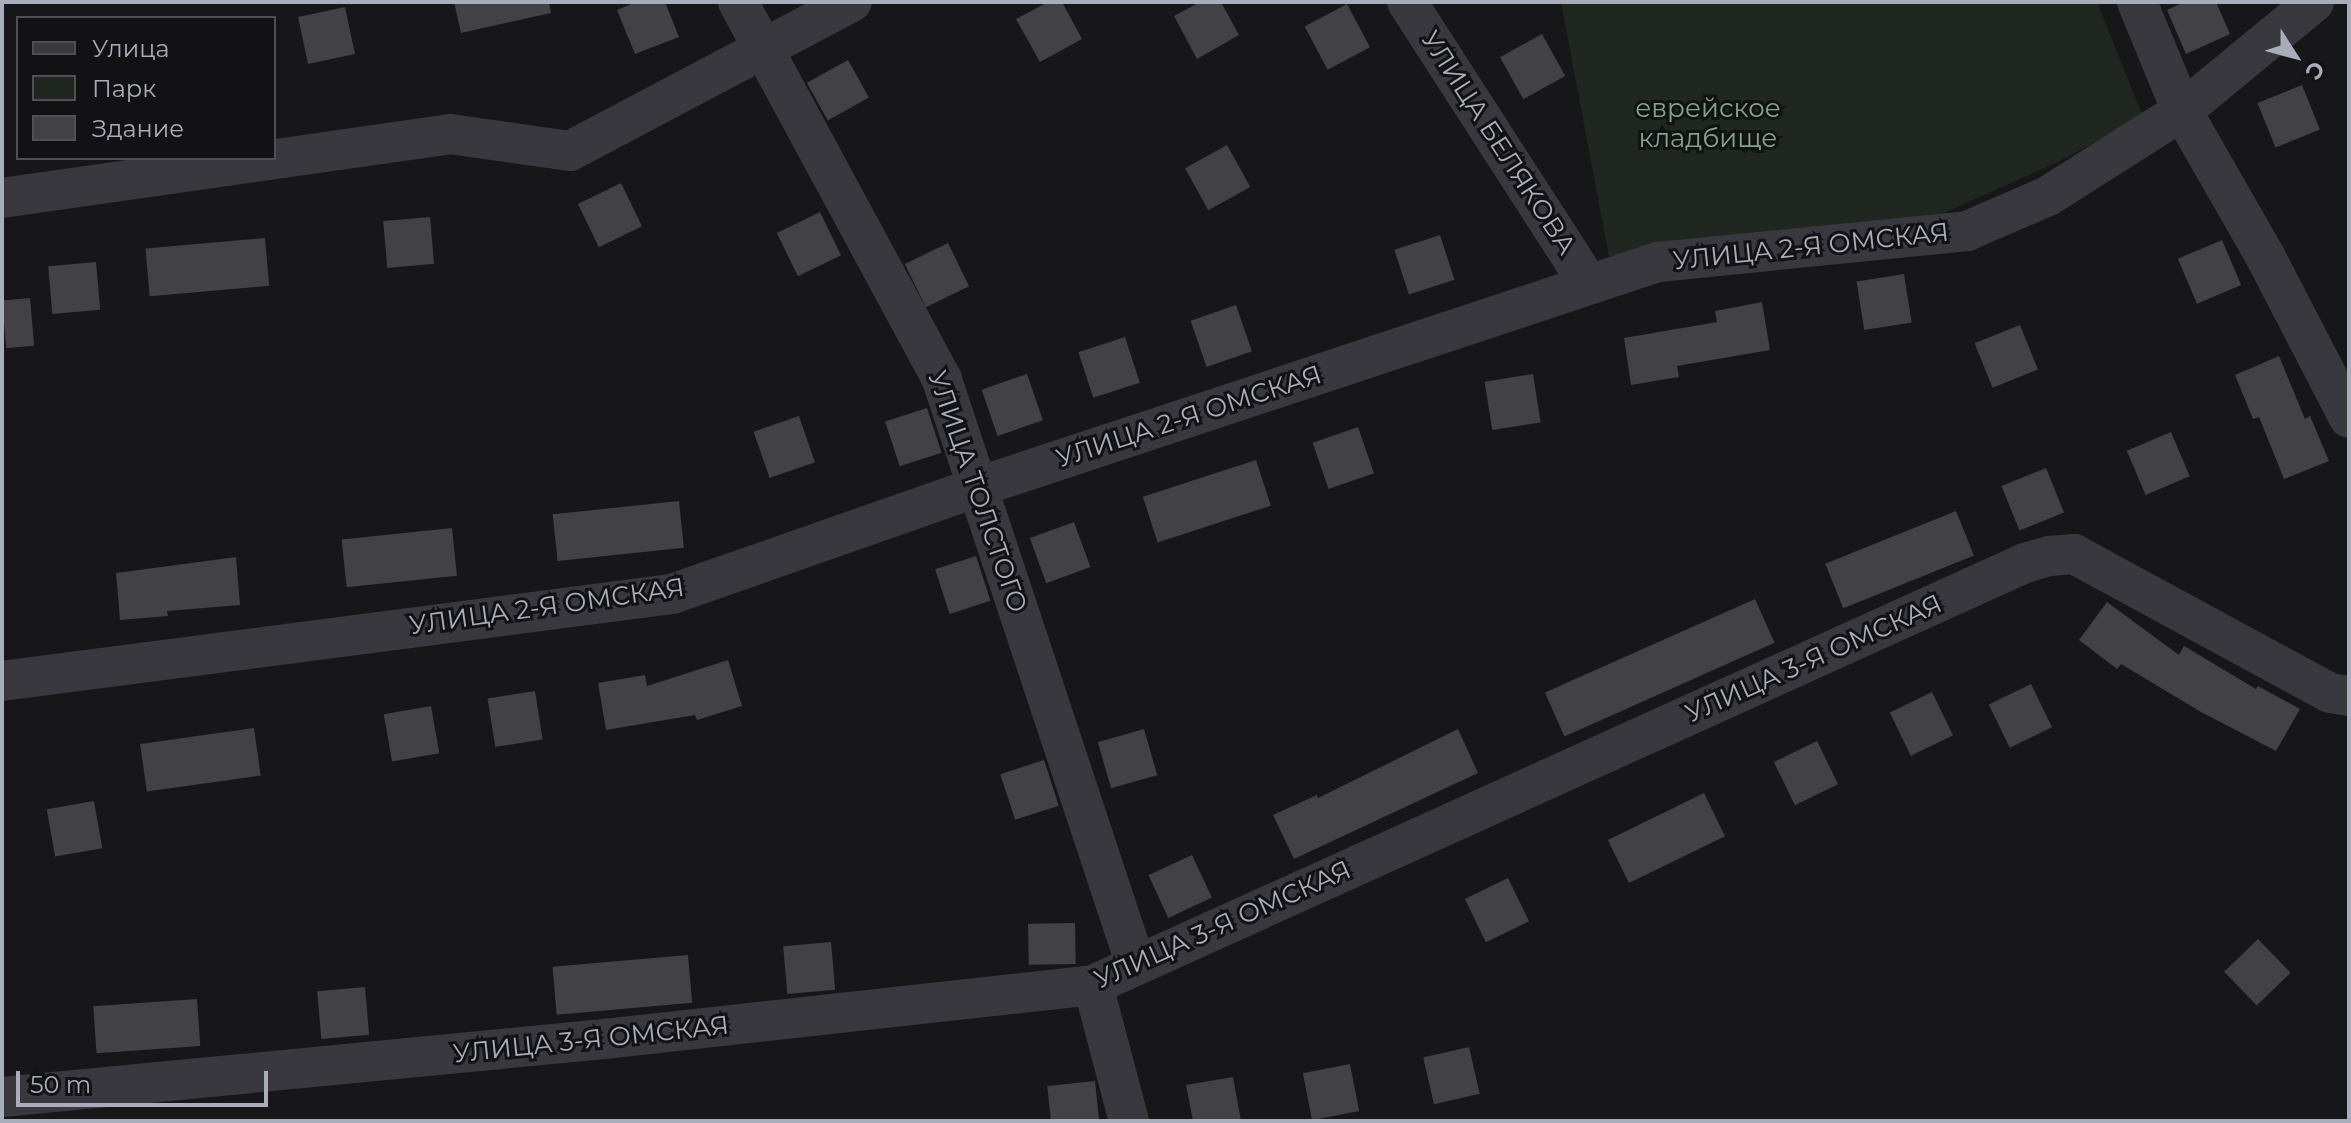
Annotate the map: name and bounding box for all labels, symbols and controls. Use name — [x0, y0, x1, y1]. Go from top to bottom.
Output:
legend — [16, 16, 276, 160]
north arrow — [2255, 16, 2335, 96]
street label: УЛИЦА БЕЛЯКОВА — [1414, 25, 1582, 261]
text: Улица — [92, 34, 170, 63]
text: С — [2299, 56, 2330, 85]
text: Парк — [92, 74, 156, 103]
park label: еврейское кладбище — [1635, 93, 1781, 154]
text: Здание — [92, 114, 184, 143]
street label: УЛИЦА 2-Я ОМСКАЯ — [1672, 217, 1950, 277]
street label: УЛИЦА 2-Я ОМСКАЯ — [1052, 359, 1326, 475]
street label: УЛИЦА ТОЛСТОГО — [921, 367, 1033, 617]
street label: УЛИЦА 2-Я ОМСКАЯ — [408, 572, 686, 642]
street label: УЛИЦА 3-Я ОМСКАЯ — [1681, 588, 1947, 730]
street label: УЛИЦА 3-Я ОМСКАЯ — [1090, 854, 1356, 996]
street label: УЛИЦА 3-Я ОМСКАЯ — [451, 1010, 731, 1070]
scale bar — [20, 1055, 272, 1105]
text: 50 m — [30, 1070, 91, 1099]

